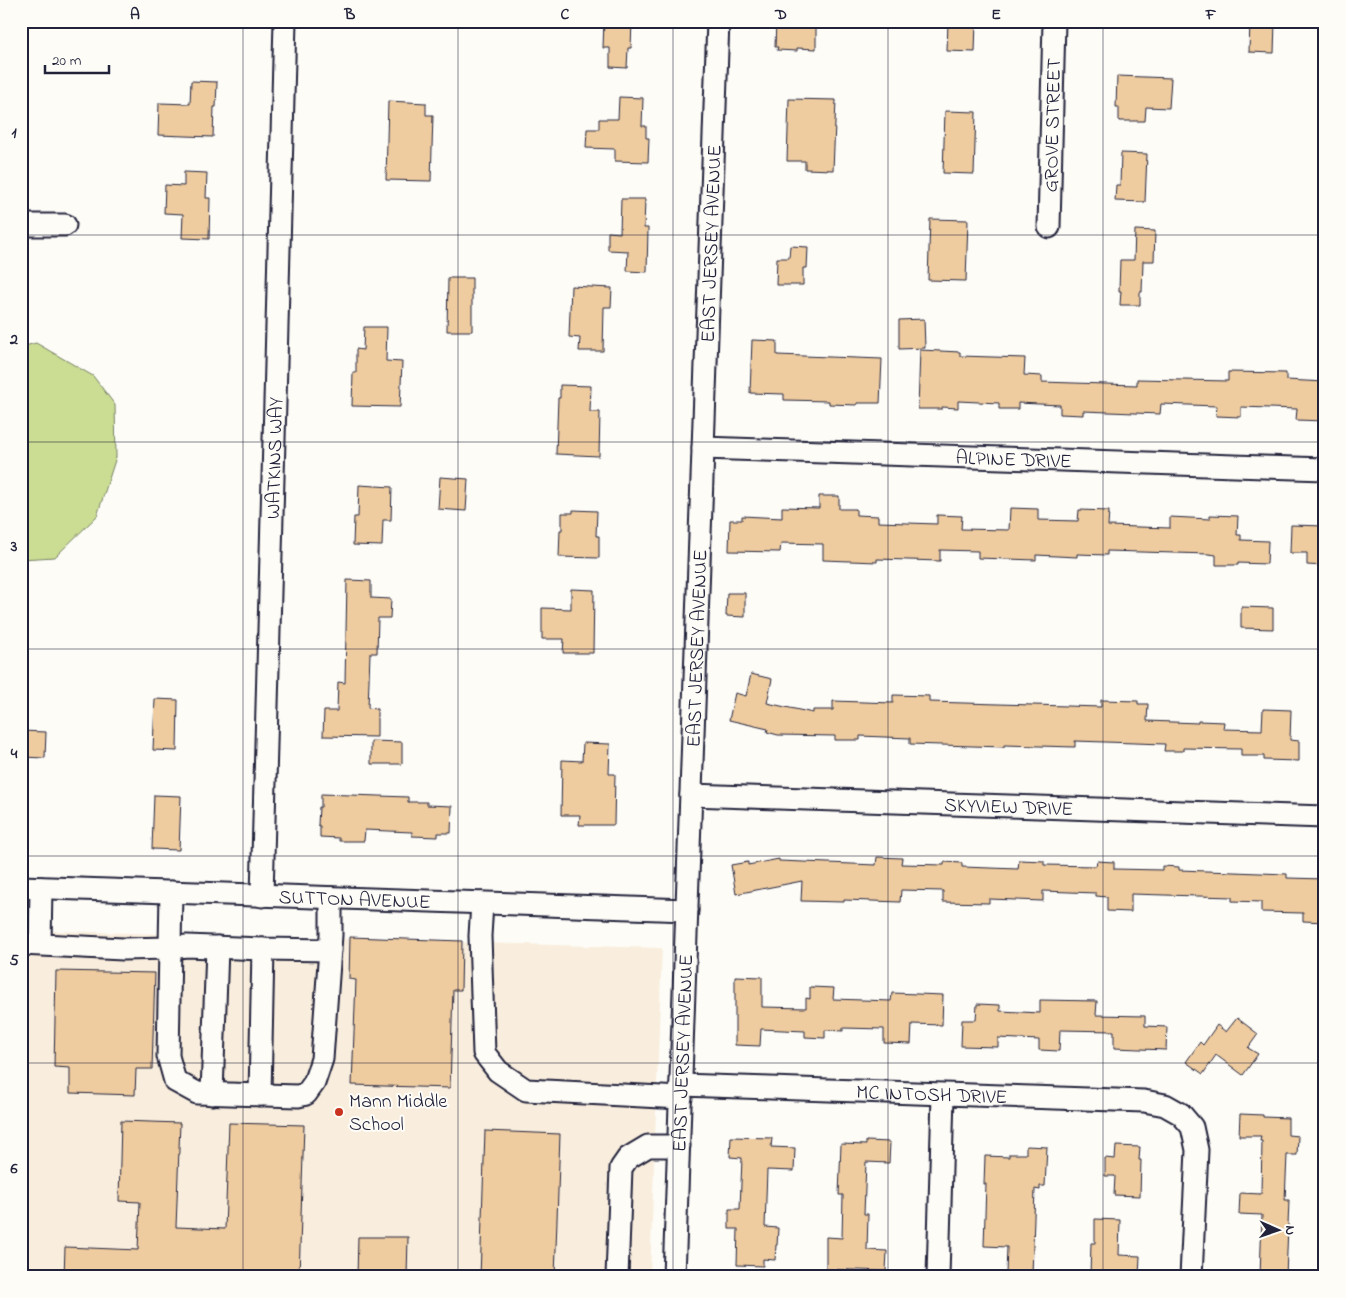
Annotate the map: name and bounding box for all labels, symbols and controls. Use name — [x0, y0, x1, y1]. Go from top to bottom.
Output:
text: A — [130, 3, 140, 27]
text: B — [344, 3, 356, 27]
text: C — [561, 3, 570, 27]
text: D — [774, 3, 787, 27]
text: E — [991, 3, 1001, 27]
text: F — [1205, 3, 1217, 27]
scale bar — [45, 42, 109, 74]
text: 20 m — [52, 50, 82, 72]
street label: GROVE STREET — [1038, 57, 1070, 193]
text: 1 — [11, 121, 17, 145]
street label: EAST JERSEY AVENUE — [695, 144, 731, 343]
text: 2 — [9, 328, 18, 352]
street label: WATKINS WAY — [260, 397, 292, 520]
street label: ALPINE DRIVE — [955, 445, 1072, 477]
text: 3 — [10, 535, 18, 559]
street label: EAST JERSEY AVENUE — [681, 549, 716, 748]
text: 4 — [10, 742, 18, 766]
street label: SKYVIEW DRIVE — [944, 792, 1074, 825]
street label: SUTTON AVENUE — [278, 884, 431, 918]
text: 5 — [9, 949, 19, 973]
street label: EAST JERSEY AVENUE — [666, 954, 702, 1153]
street label: MC INTOSH DRIVE — [856, 1079, 1008, 1113]
place label: Mann Middle School — [349, 1088, 447, 1140]
marker: Mann Middle School — [333, 1106, 345, 1118]
text: 6 — [9, 1157, 18, 1181]
north arrow — [1254, 1206, 1304, 1256]
text: N — [1279, 1225, 1300, 1235]

